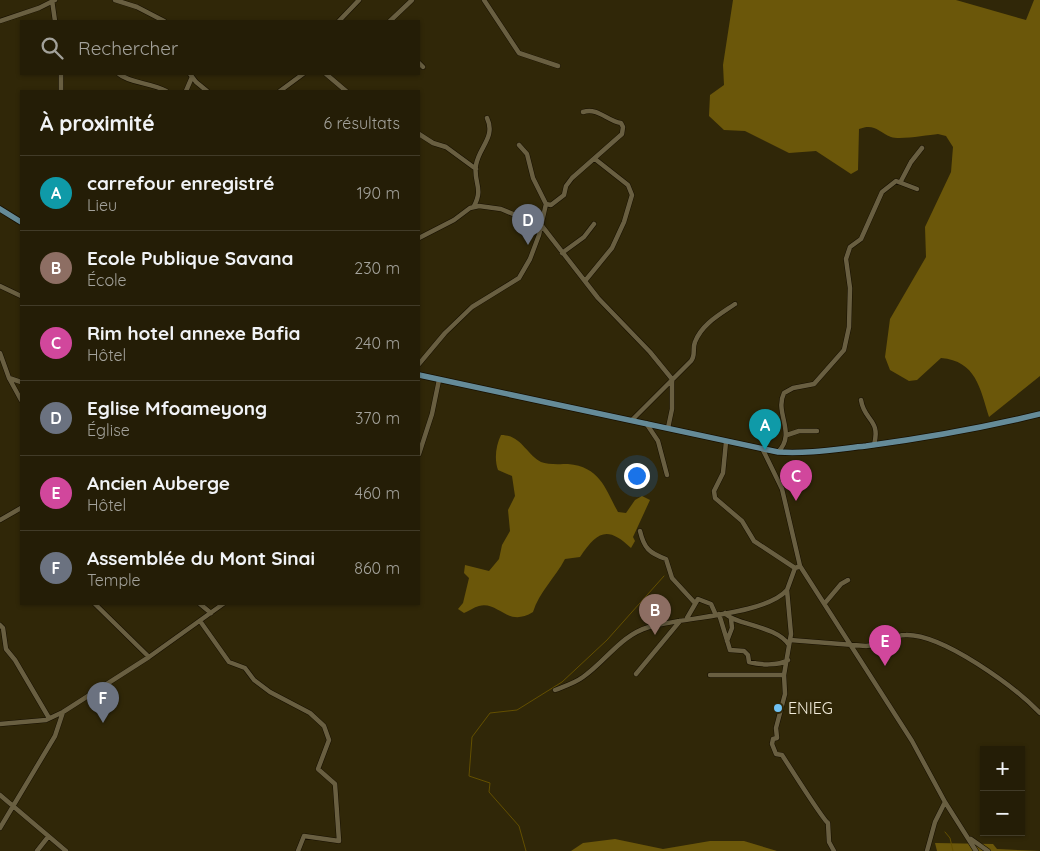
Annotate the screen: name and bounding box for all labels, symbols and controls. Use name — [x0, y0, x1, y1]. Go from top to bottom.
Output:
search box — [20, 20, 420, 75]
icon: search — [38, 34, 66, 62]
text: Rechercher — [78, 36, 178, 60]
text: À proximité — [40, 110, 155, 136]
text: 6 résultats — [324, 113, 400, 133]
text: carrefour enregistré — [87, 171, 274, 195]
text: A — [51, 183, 61, 203]
text: 190 m — [357, 183, 400, 203]
text: Lieu — [87, 195, 117, 215]
pin: D — [512, 204, 544, 245]
text: Ecole Publique Savana — [87, 246, 294, 270]
text: B — [51, 258, 61, 278]
text: 230 m — [354, 258, 400, 278]
text: École — [87, 270, 127, 290]
text: Rim hotel annexe Bafia — [87, 321, 300, 345]
text: C — [51, 333, 61, 353]
text: 240 m — [354, 333, 400, 353]
text: Hôtel — [87, 345, 126, 365]
text: Eglise Mfoameyong — [87, 396, 267, 420]
text: D — [50, 408, 62, 428]
text: 370 m — [355, 408, 400, 428]
pin: A — [749, 409, 781, 450]
text: Église — [87, 420, 130, 440]
pin: C — [780, 460, 812, 501]
your location — [624, 463, 650, 489]
text: Ancien Auberge — [87, 471, 230, 495]
text: E — [51, 483, 61, 503]
text: 460 m — [354, 483, 400, 503]
text: Hôtel — [87, 495, 126, 515]
text: Assemblée du Mont Sinai — [87, 546, 315, 570]
text: F — [52, 558, 61, 578]
text: 860 m — [354, 558, 400, 578]
text: Temple — [87, 570, 141, 590]
pin: B — [639, 594, 671, 635]
pin: E — [869, 625, 901, 666]
pin: F — [87, 682, 119, 723]
place label: ENIEG — [788, 698, 833, 718]
marker: ENIEG — [772, 702, 784, 714]
map controls — [980, 746, 1025, 836]
button: + — [980, 746, 1025, 791]
button: − — [980, 791, 1025, 836]

